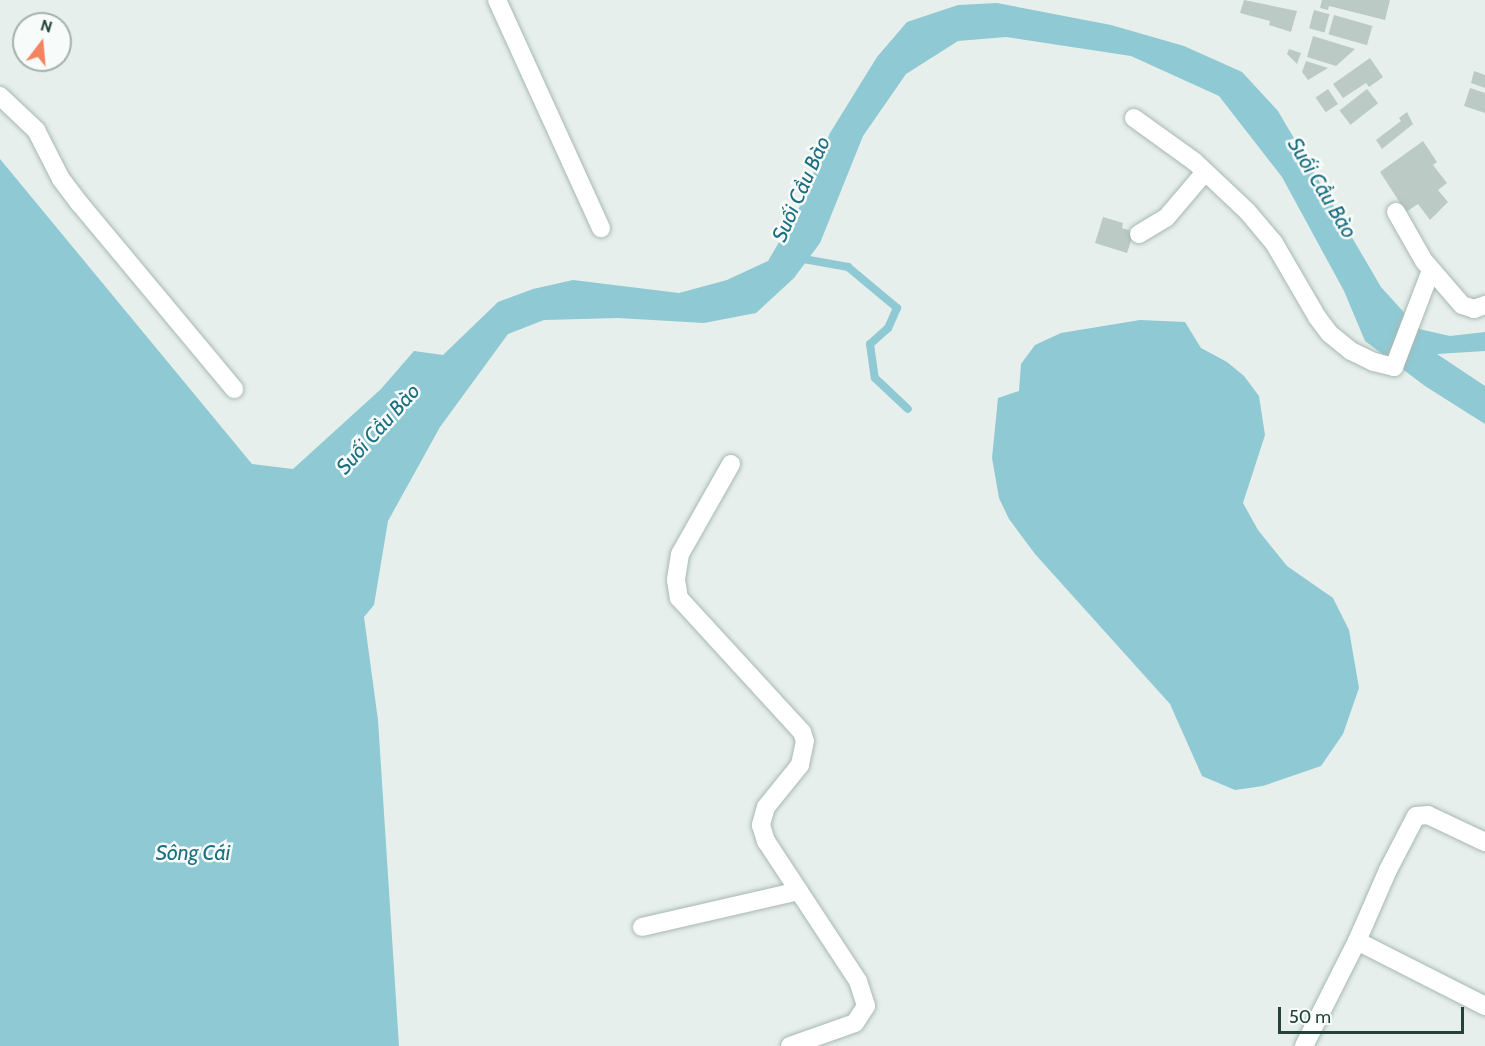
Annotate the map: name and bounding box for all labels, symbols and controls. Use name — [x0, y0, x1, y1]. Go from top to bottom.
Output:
north arrow — [12, 12, 72, 72]
text: N — [38, 15, 55, 37]
water label: Suối Cầu Bào — [767, 132, 835, 246]
water label: Suối Cầu Bào — [1282, 133, 1362, 243]
water label: Suối Cầu Bào — [331, 379, 425, 479]
water label: Sông Cái — [156, 840, 230, 866]
scale bar — [1281, 995, 1467, 1033]
text: 50 m — [1289, 1006, 1331, 1028]

